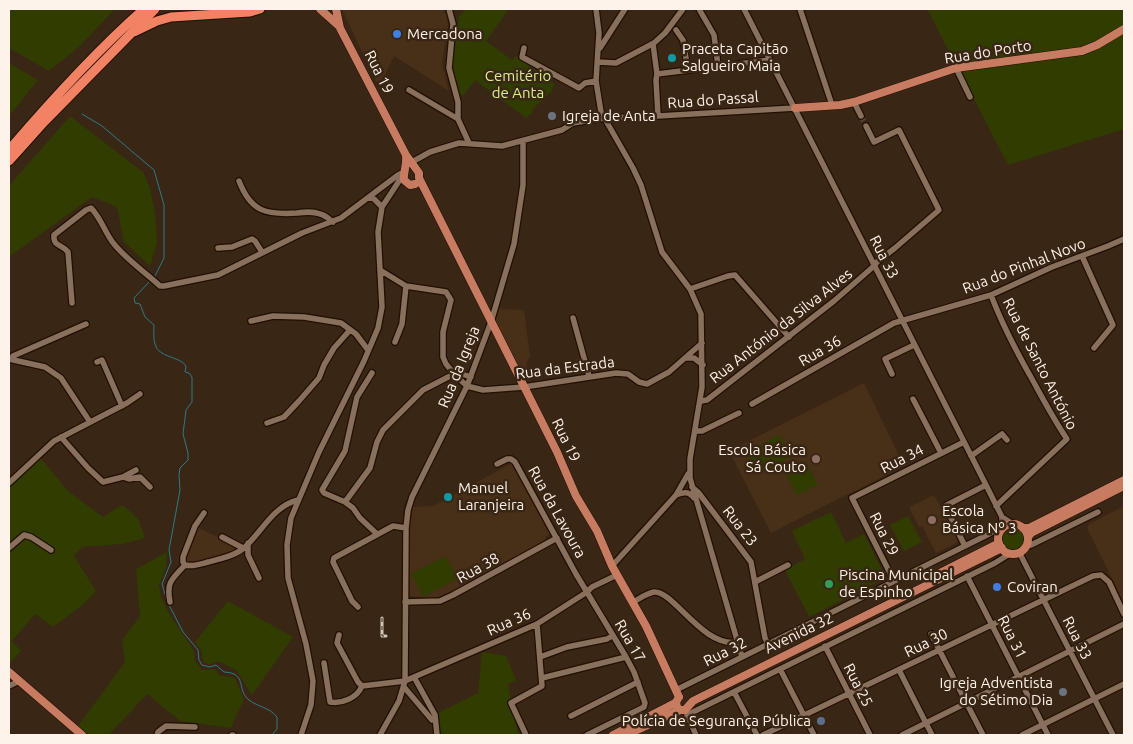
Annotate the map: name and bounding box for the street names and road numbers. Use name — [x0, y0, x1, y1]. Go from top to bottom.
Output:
street label: Rua do Porto — [943, 36, 1033, 68]
street label: Rua 19 — [361, 47, 397, 97]
street label: Rua do Passal — [667, 88, 759, 112]
street label: Rua 33 — [866, 232, 902, 282]
street label: Rua do Pinhal Novo — [960, 234, 1088, 298]
street label: Rua António da Silva Alves — [706, 265, 856, 387]
street label: Rua de Santo António — [999, 295, 1081, 433]
street label: Rua da Igreja — [434, 323, 484, 411]
street label: Rua 36 — [796, 332, 844, 370]
street label: Rua da Estrada — [514, 353, 616, 383]
street label: Rua 19 — [548, 415, 584, 465]
street label: Rua 34 — [877, 441, 927, 477]
street label: Rua da Lavoura — [524, 463, 590, 561]
street label: Rua 23 — [719, 502, 761, 550]
street label: Rua 29 — [866, 509, 902, 559]
street label: Rua 38 — [454, 549, 502, 587]
street label: Rua 36 — [484, 604, 534, 640]
street label: Avenida 32 — [762, 609, 836, 657]
street label: Rua 31 — [994, 612, 1030, 662]
street label: Rua 33 — [1059, 613, 1095, 663]
street label: Rua 17 — [611, 617, 649, 665]
street label: Rua 30 — [901, 625, 951, 661]
street label: Rua 32 — [700, 634, 750, 670]
street label: Rua 25 — [840, 660, 876, 710]

